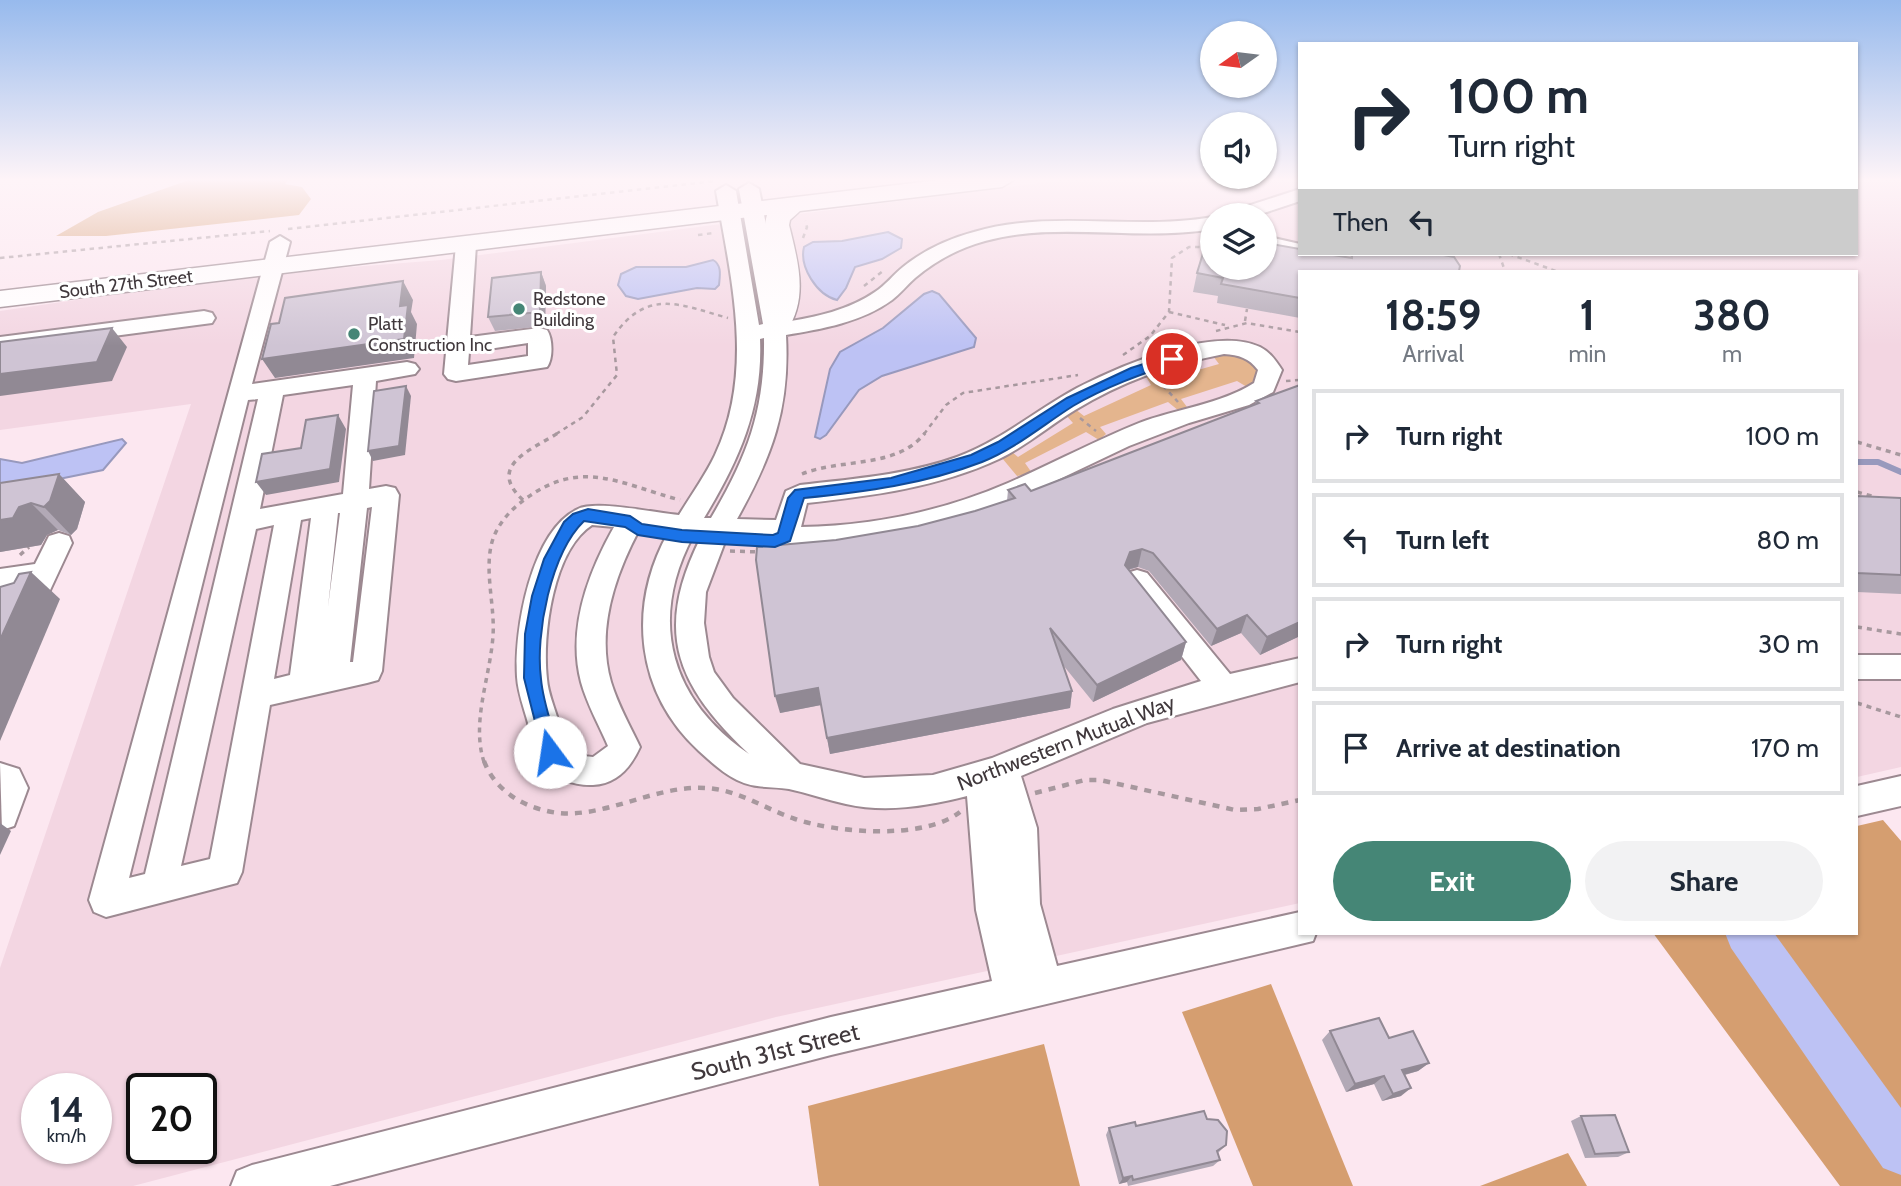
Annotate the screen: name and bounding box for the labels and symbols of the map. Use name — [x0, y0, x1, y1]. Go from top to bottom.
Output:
north arrow — [1200, 21, 1278, 98]
street label: South 27th Street — [58, 265, 194, 303]
place label: Redstone Building — [533, 288, 605, 331]
marker: Redstone Building — [511, 301, 527, 317]
place label: Platt Construction Inc — [368, 313, 492, 356]
marker: Platt Construction Inc — [346, 326, 362, 342]
pin — [1142, 329, 1202, 389]
street label: Northwestern Mutual Way — [953, 689, 1179, 796]
position arrow — [513, 715, 587, 789]
street label: South 31st Street — [688, 1017, 862, 1086]
speed limit sign: 20 — [126, 1073, 217, 1164]

